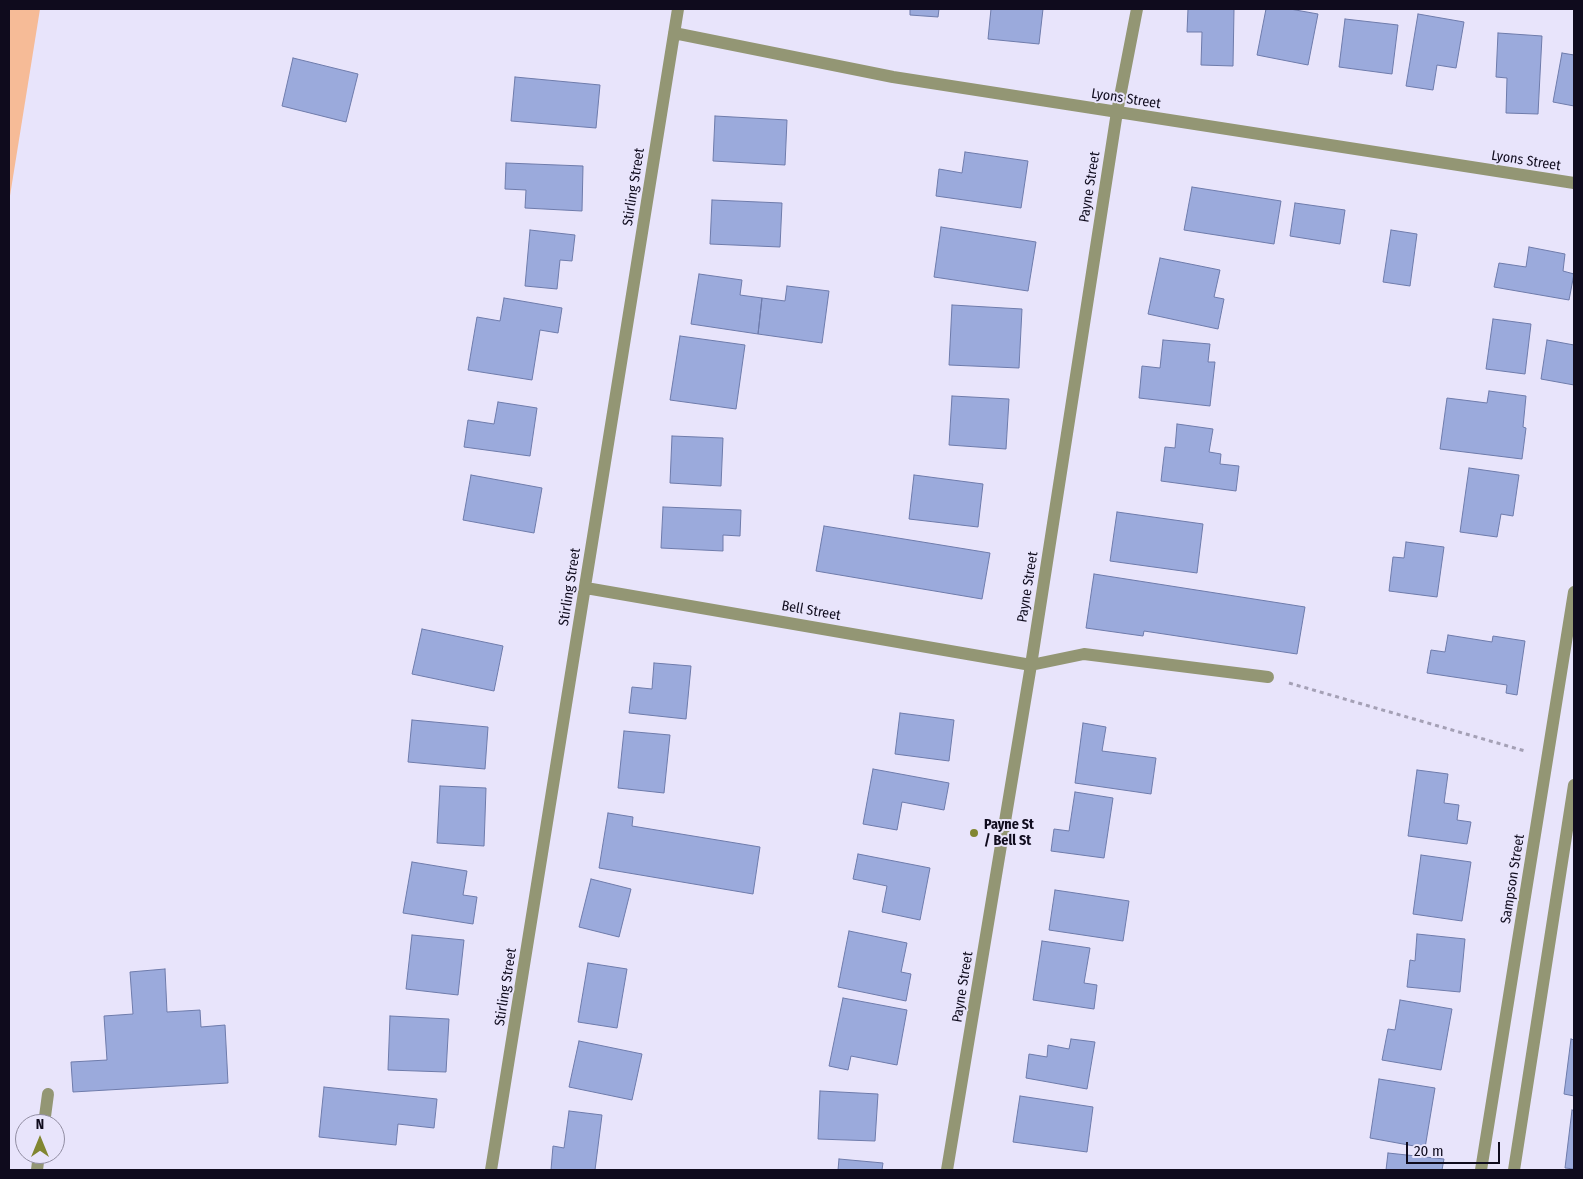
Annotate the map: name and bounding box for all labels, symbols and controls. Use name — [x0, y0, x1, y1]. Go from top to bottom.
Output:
street label: Lyons Street — [1090, 85, 1162, 113]
street label: Stirling Street — [620, 147, 648, 227]
street label: Lyons Street — [1490, 147, 1562, 175]
street label: Payne Street — [1076, 150, 1104, 224]
street label: Stirling Street — [556, 547, 584, 627]
street label: Payne Street — [1014, 550, 1042, 624]
street label: Bell Street — [780, 598, 842, 624]
place label: Payne St / Bell St — [984, 817, 1034, 850]
marker: Payne St / Bell St — [968, 827, 980, 839]
street label: Sampson Street — [1498, 833, 1528, 925]
street label: Stirling Street — [492, 947, 520, 1027]
street label: Payne Street — [949, 950, 977, 1024]
north arrow — [15, 1114, 65, 1164]
text: N — [36, 1116, 44, 1133]
scale bar — [1408, 1132, 1502, 1164]
text: 20 m — [1414, 1142, 1444, 1160]

